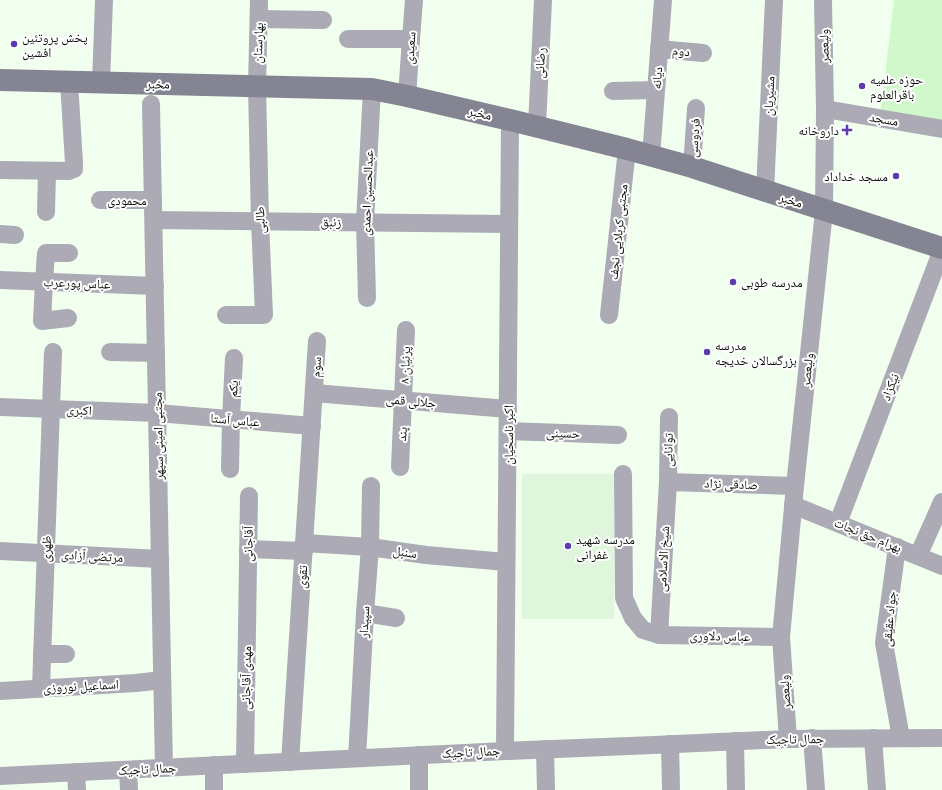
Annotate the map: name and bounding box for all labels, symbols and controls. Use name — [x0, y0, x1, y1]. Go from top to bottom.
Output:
street label: بهارستان — [250, 22, 267, 64]
street label: ولیعصر — [816, 29, 833, 64]
place label: پخش پروتئین افشین — [22, 30, 88, 61]
street label: سعیدی — [401, 31, 420, 65]
marker: پخش پروتئین افشین — [9, 39, 19, 49]
street label: دوم — [671, 43, 691, 60]
street label: رضائی — [532, 47, 549, 79]
street label: دیانه — [649, 66, 665, 90]
place label: حوزه علمیه باقرالعلوم — [870, 72, 923, 103]
street label: مخبر — [145, 76, 170, 93]
street label: مشیریان — [760, 76, 779, 116]
marker: حوزه علمیه باقرالعلوم — [857, 81, 867, 91]
street label: مخبر — [466, 103, 493, 124]
street label: مسجد — [868, 109, 900, 129]
street label: فردوسی — [685, 118, 704, 158]
place label: داروخانه — [798, 123, 839, 139]
marker: داروخانه — [842, 125, 852, 135]
street label: عبدالحسین احمدی — [358, 149, 377, 236]
place label: مسجد خداداد — [824, 169, 888, 184]
marker: مسجد خداداد — [891, 171, 901, 181]
street label: مجتبی کربلایی نجف — [606, 183, 631, 281]
street label: مخبر — [776, 189, 805, 212]
street label: محمودی — [107, 193, 147, 209]
street label: طالبی — [252, 206, 269, 234]
street label: زنبق — [320, 214, 342, 231]
street label: عباس پورعرب — [43, 274, 111, 293]
place label: مدرسه طوبی — [741, 275, 803, 291]
marker: مدرسه طوبی — [728, 277, 738, 287]
place label: مدرسه بزرگسالان خدیجه — [715, 338, 797, 369]
street label: پرنیان ۸ — [397, 346, 414, 384]
marker: مدرسه بزرگسالان خدیجه — [702, 347, 712, 357]
street label: ولیعصر — [798, 352, 817, 389]
street label: سوم — [308, 356, 325, 378]
street label: نیکزاد — [878, 371, 903, 403]
street label: یکم — [225, 380, 242, 398]
street label: جلالی قمی — [385, 391, 437, 412]
street label: مجتبی امینی سپهر — [150, 392, 167, 481]
street label: اکبری — [66, 402, 92, 419]
street label: اکبر ناسخیان — [501, 405, 517, 465]
street label: عباس آستا — [210, 410, 261, 431]
street label: حسینی — [546, 425, 580, 442]
street label: پند — [394, 426, 411, 442]
street label: توانایی — [660, 433, 677, 467]
street label: صادقی نژاد — [704, 476, 758, 493]
street label: بهرام حق نجات — [832, 515, 904, 556]
street label: آقاجانی — [240, 525, 257, 562]
street label: شیخ الاسلامی — [654, 526, 674, 592]
place label: مدرسه شهید غفرانی — [576, 532, 635, 563]
street label: ظهری — [38, 535, 55, 563]
marker: مدرسه شهید غفرانی — [563, 541, 573, 551]
street label: سنبل — [392, 543, 418, 562]
street label: مرتضی آزادی — [60, 547, 124, 566]
street label: تقوی — [294, 565, 311, 589]
street label: جواد عقیقی — [879, 590, 900, 648]
street label: سپیدار — [356, 606, 373, 640]
street label: عباس دلاوری — [689, 628, 751, 645]
street label: مهدی آقاجانی — [238, 646, 255, 710]
street label: ولیعصر — [776, 674, 795, 711]
street label: اسماعیل نوروزی — [43, 677, 119, 696]
street label: جمال تاجیک — [766, 731, 824, 748]
street label: جمال تاجیک — [441, 743, 501, 762]
street label: جمال تاجیک — [117, 760, 177, 779]

